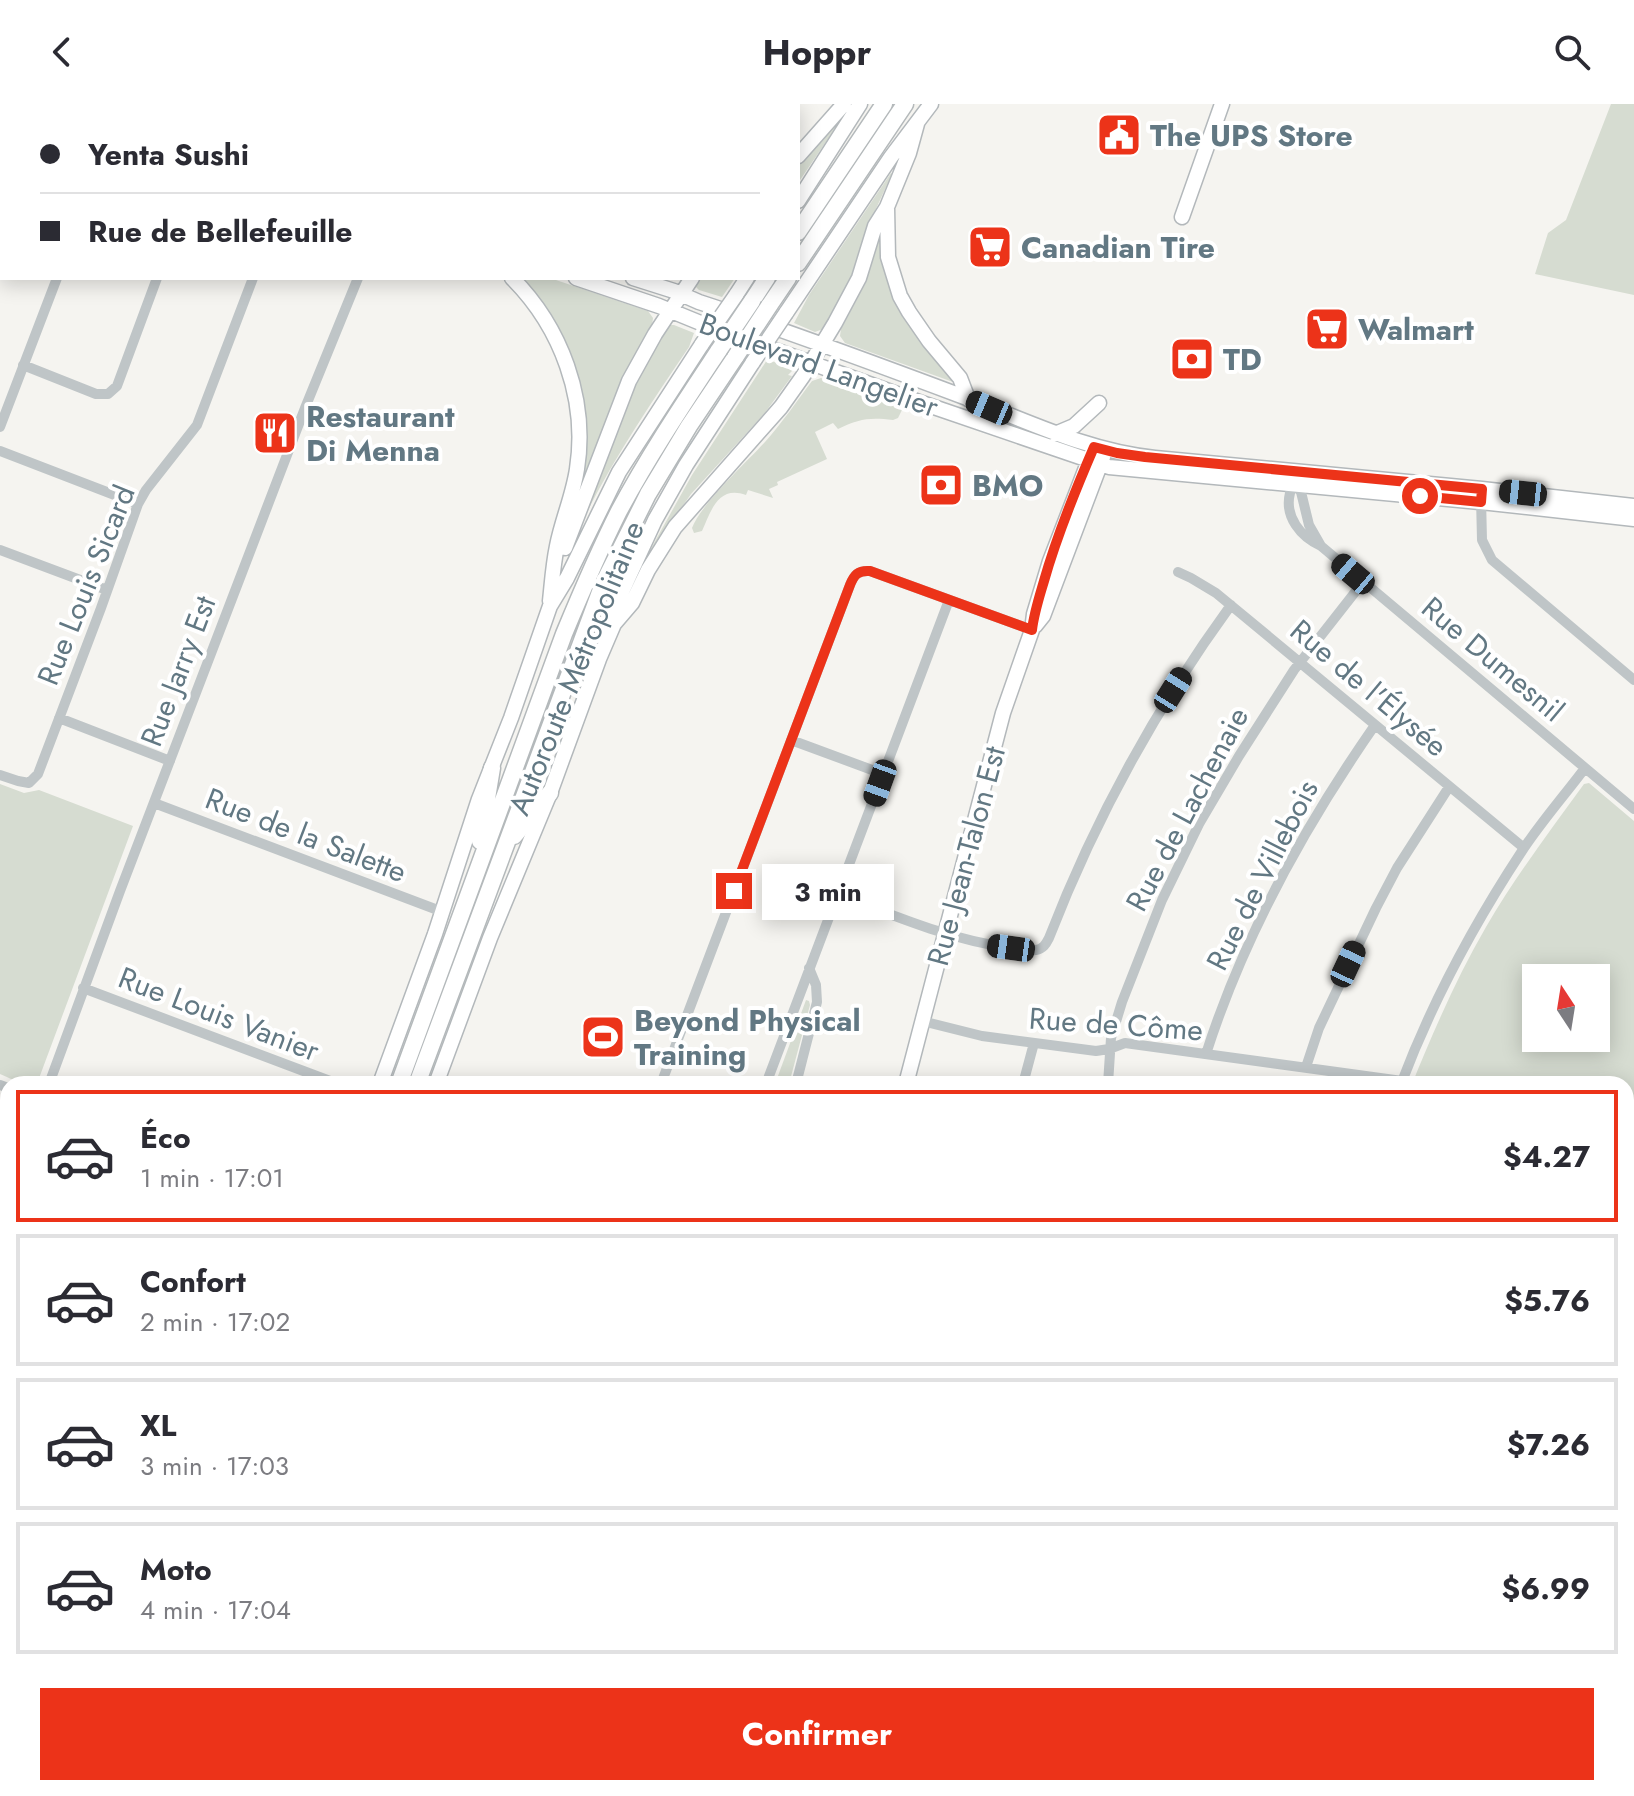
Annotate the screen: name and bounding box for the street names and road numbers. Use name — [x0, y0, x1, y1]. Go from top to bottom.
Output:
street label: Boulevard Langelier — [693, 302, 945, 428]
street label: Rue Louis Sicard — [26, 479, 146, 691]
street label: Autoroute Métropolitaine — [497, 514, 655, 822]
street label: Rue Dumesnil — [1412, 586, 1574, 732]
street label: Rue Jarry Est — [130, 589, 227, 753]
street label: Rue de l'Élysée — [1281, 609, 1457, 767]
street label: Rue de Lachenaie — [1115, 699, 1259, 919]
street label: Rue Jean-Talon Est — [916, 741, 1016, 970]
street label: Rue de Villebois — [1195, 772, 1329, 978]
street label: Rue de la Salette — [199, 777, 413, 893]
street label: Rue Louis Vanier — [112, 956, 326, 1072]
street label: Rue de Côme — [1028, 996, 1204, 1052]

